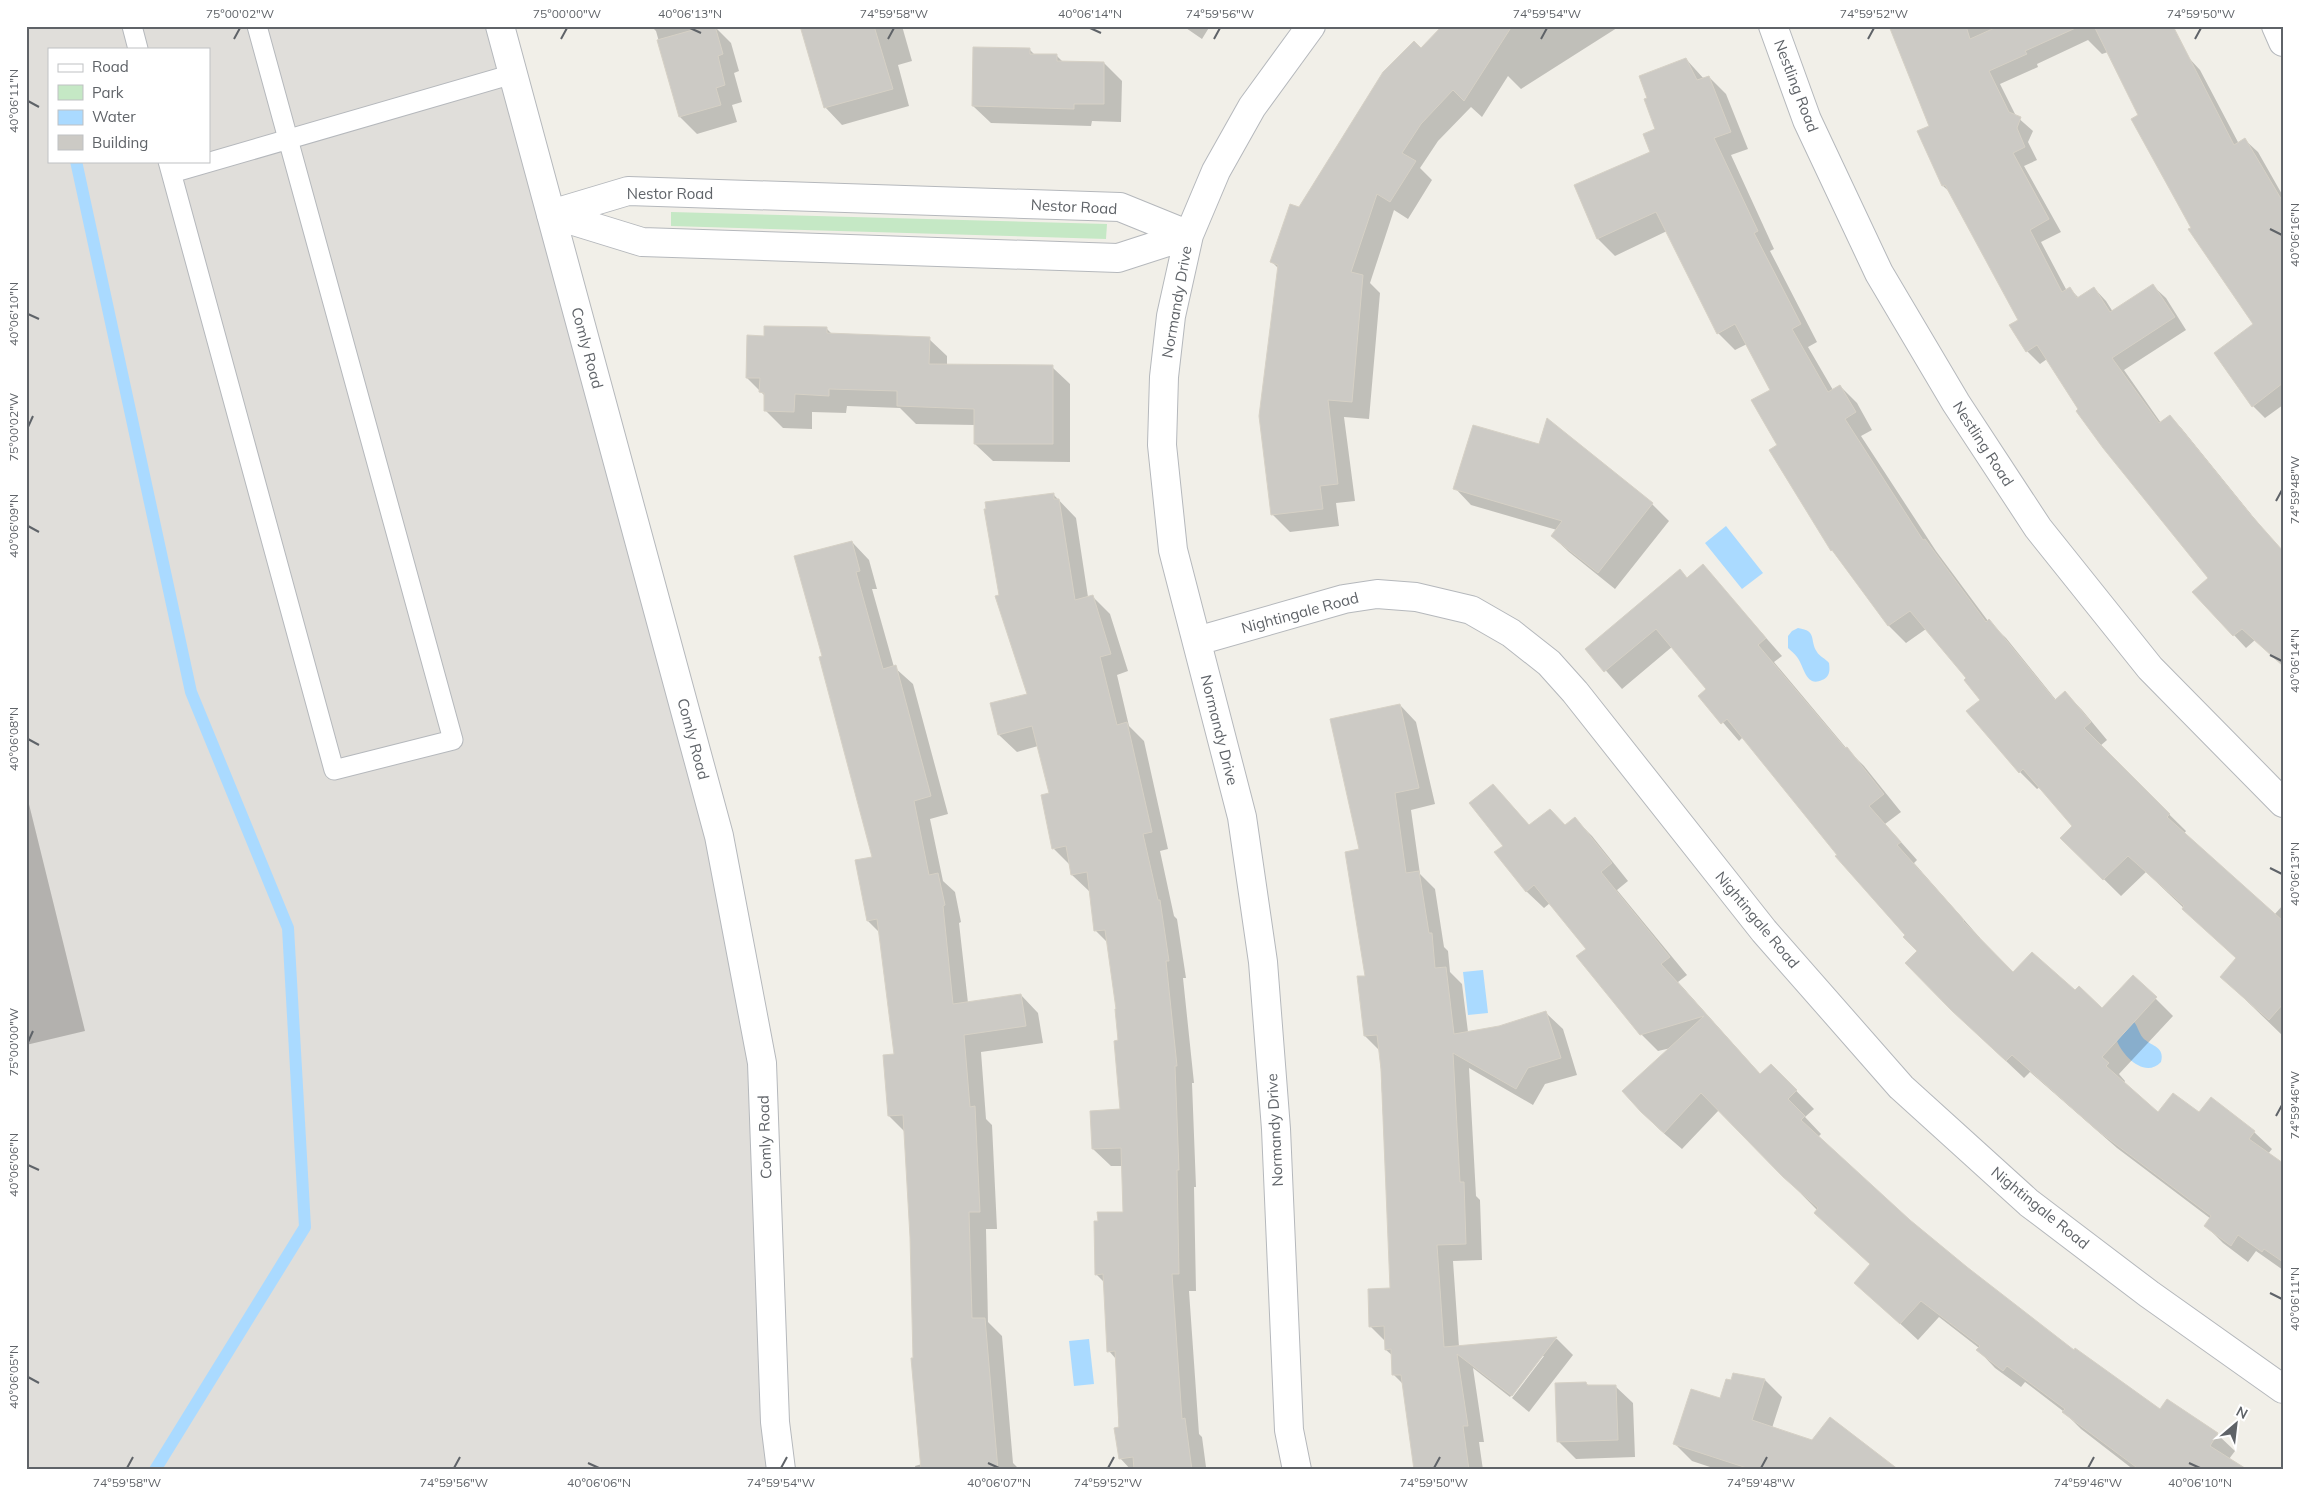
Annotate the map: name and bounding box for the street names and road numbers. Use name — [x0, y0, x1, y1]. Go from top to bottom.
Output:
street label: Nestling Road — [1770, 37, 1823, 135]
street label: Nestor Road — [627, 184, 713, 203]
street label: Nestor Road — [1030, 195, 1118, 218]
street label: Normandy Drive — [1157, 244, 1196, 359]
street label: Comly Road — [567, 305, 607, 391]
street label: Nestling Road — [1949, 398, 2018, 490]
street label: Nightingale Road — [1239, 588, 1361, 637]
street label: Normandy Drive — [1197, 673, 1242, 787]
street label: Comly Road — [673, 696, 713, 782]
street label: Nightingale Road — [1711, 867, 1803, 972]
street label: Normandy Drive — [1262, 1073, 1287, 1187]
street label: Comly Road — [754, 1095, 775, 1179]
street label: Nightingale Road — [1987, 1162, 2093, 1253]

